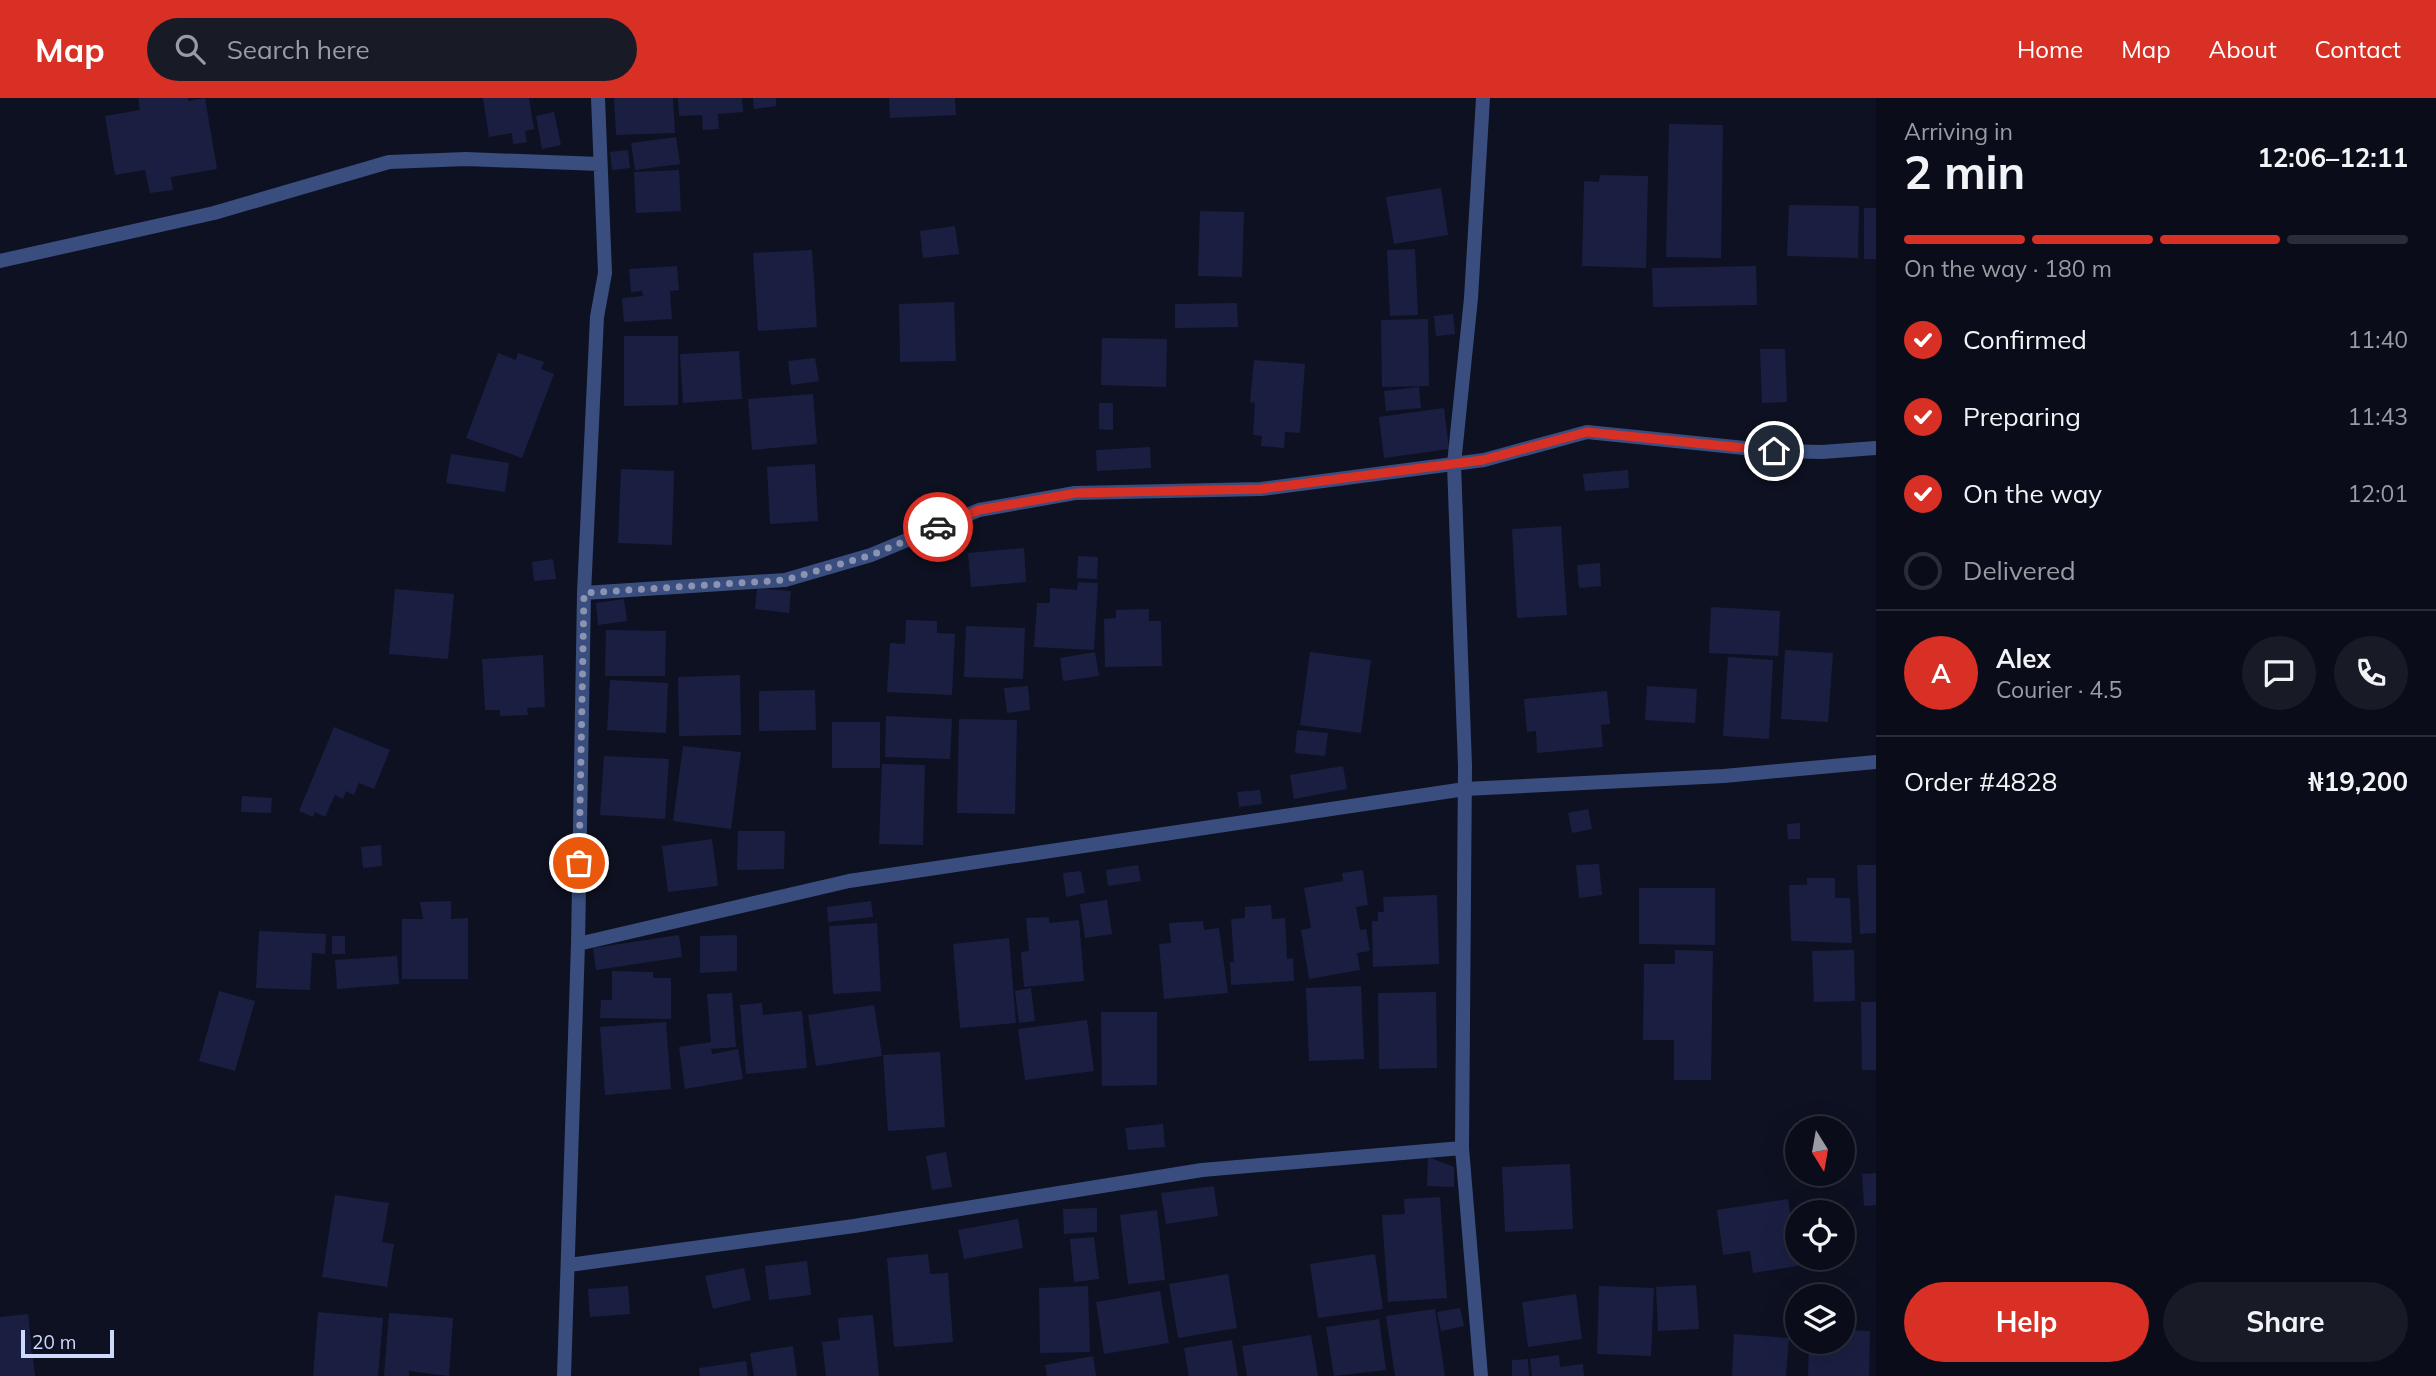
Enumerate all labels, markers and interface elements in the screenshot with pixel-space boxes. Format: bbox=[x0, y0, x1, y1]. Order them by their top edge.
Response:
search box bbox=[147, 18, 637, 81]
text: Map bbox=[35, 29, 105, 70]
icon: search bbox=[171, 30, 209, 68]
text: Search here bbox=[227, 33, 370, 66]
text: Home bbox=[2017, 34, 2083, 64]
text: Map bbox=[2121, 34, 2171, 64]
text: About bbox=[2209, 34, 2277, 64]
text: Contact bbox=[2315, 34, 2401, 64]
text: Arriving in bbox=[1904, 117, 2013, 146]
text: 12:06–12:11 bbox=[2257, 141, 2408, 174]
text: 2 min bbox=[1904, 143, 2025, 201]
text: On the way · 180 m bbox=[1904, 254, 2112, 283]
icon: check bbox=[1904, 321, 1942, 359]
text: Confirmed bbox=[1963, 323, 2087, 356]
text: 11:40 bbox=[2348, 325, 2408, 354]
icon: check bbox=[1904, 398, 1942, 436]
text: Preparing bbox=[1963, 400, 2081, 433]
text: 11:43 bbox=[2348, 402, 2408, 431]
pin bbox=[1744, 421, 1804, 481]
icon: home bbox=[1755, 432, 1793, 470]
icon: check bbox=[1904, 475, 1942, 513]
text: On the way bbox=[1963, 477, 2102, 510]
text: 12:01 bbox=[2348, 479, 2408, 508]
courier bbox=[903, 492, 973, 562]
icon: car bbox=[919, 508, 957, 546]
text: Delivered bbox=[1963, 554, 2076, 587]
button: chat bbox=[2242, 636, 2316, 710]
button: phone bbox=[2334, 636, 2408, 710]
text: Alex bbox=[1996, 642, 2051, 675]
text: A bbox=[1931, 657, 1951, 690]
text: Courier · 4.5 bbox=[1996, 675, 2122, 704]
text: Order #4828 bbox=[1904, 765, 2057, 798]
text: ₦19,200 bbox=[2308, 765, 2408, 798]
pin bbox=[549, 833, 609, 893]
icon: bag bbox=[560, 844, 598, 882]
north arrow bbox=[1785, 1116, 1855, 1186]
map controls bbox=[1785, 1116, 1855, 1354]
button: locate bbox=[1785, 1200, 1855, 1270]
button: Help bbox=[1904, 1282, 2149, 1362]
button: Share bbox=[2163, 1282, 2408, 1362]
button: layers bbox=[1785, 1284, 1855, 1354]
scale bar bbox=[21, 1327, 114, 1359]
text: 20 m bbox=[32, 1330, 76, 1354]

